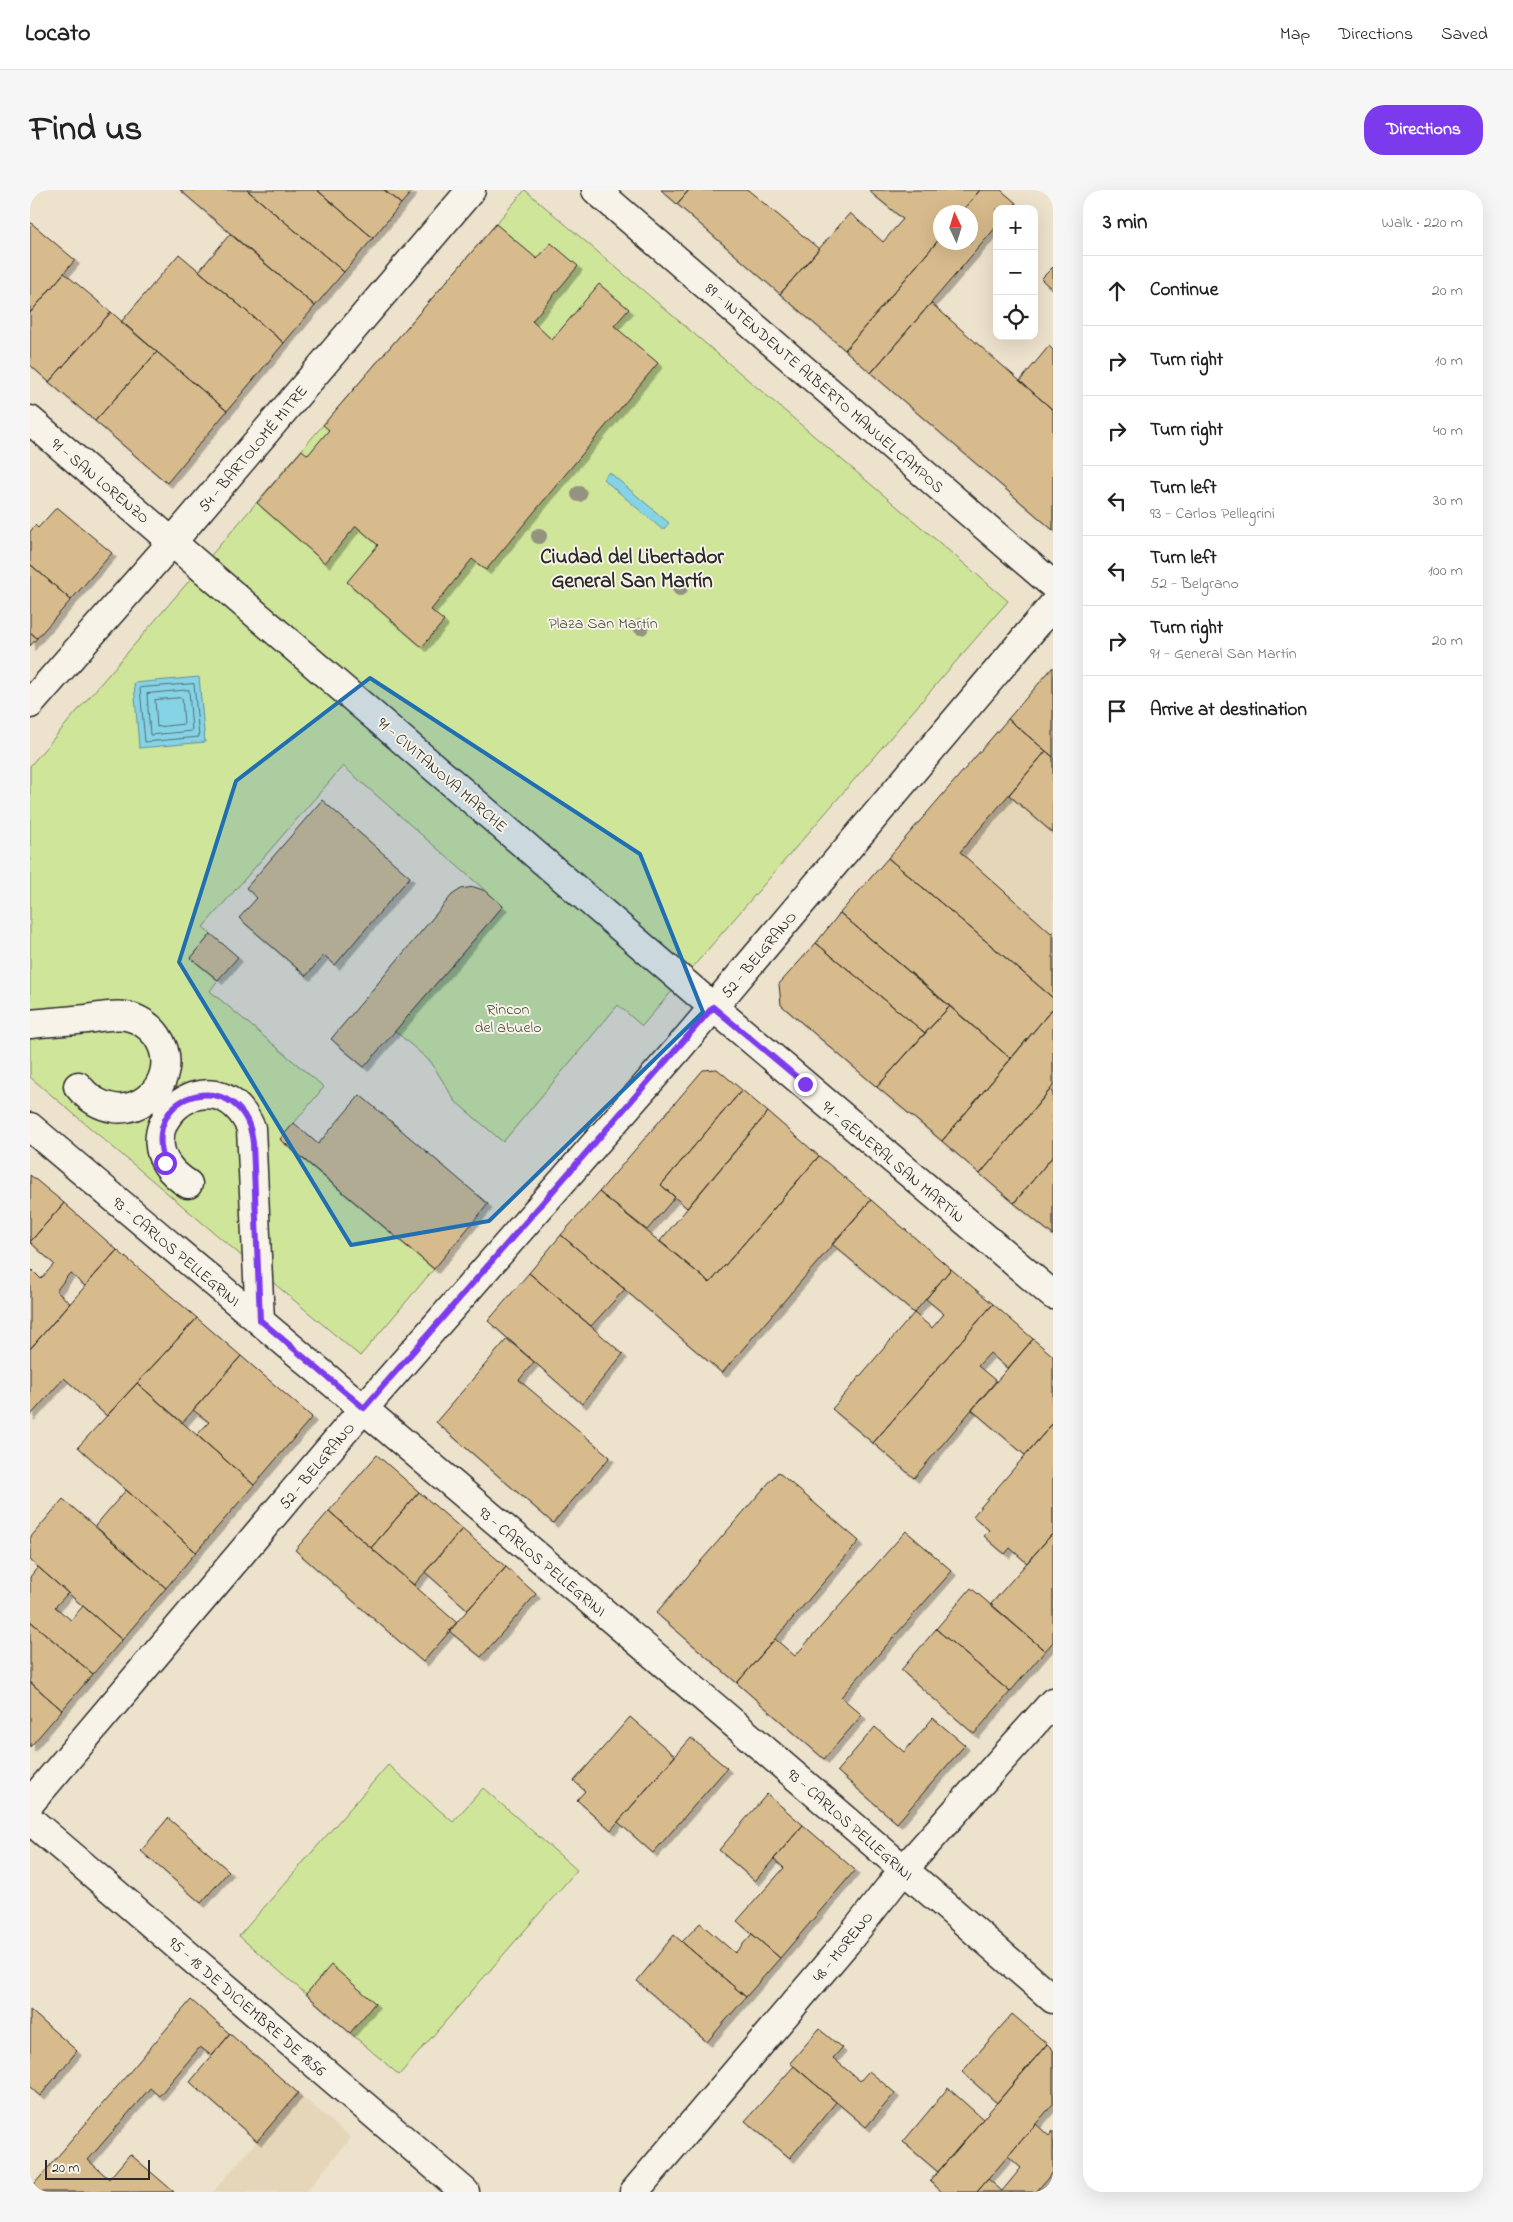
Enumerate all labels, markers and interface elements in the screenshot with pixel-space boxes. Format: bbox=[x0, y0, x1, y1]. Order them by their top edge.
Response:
text: Locato bbox=[25, 17, 91, 52]
text: Map bbox=[1280, 22, 1310, 48]
text: Directions bbox=[1338, 22, 1413, 48]
text: Saved bbox=[1441, 22, 1488, 48]
text: Find us bbox=[30, 105, 142, 156]
button: Directions bbox=[1364, 105, 1483, 155]
north arrow bbox=[933, 205, 978, 250]
map controls bbox=[993, 205, 1038, 340]
button: + bbox=[993, 205, 1038, 250]
text: 3 min bbox=[1103, 208, 1147, 238]
text: Walk · 220 m bbox=[1382, 211, 1463, 235]
button: − bbox=[993, 250, 1038, 295]
icon: ahead bbox=[1103, 277, 1131, 305]
text: Continue bbox=[1150, 277, 1218, 304]
street label: 89 - INTENDENTE ALBERTO MANUEL CAMPOS bbox=[699, 278, 949, 499]
text: 20 m bbox=[1432, 279, 1463, 303]
button: locate bbox=[993, 295, 1038, 340]
icon: right bbox=[1103, 347, 1131, 375]
text: Turn right bbox=[1150, 347, 1223, 374]
text: 10 m bbox=[1435, 349, 1463, 373]
street label: 54 - BARTOLOMÉ MITRE bbox=[193, 380, 314, 518]
icon: right bbox=[1103, 417, 1131, 445]
text: Turn right bbox=[1150, 417, 1223, 444]
text: 40 m bbox=[1433, 419, 1463, 443]
street label: 91 - SAN LORENZO bbox=[45, 433, 154, 530]
text: Turn left bbox=[1150, 475, 1217, 502]
icon: left bbox=[1103, 487, 1131, 515]
text: 30 m bbox=[1433, 489, 1463, 513]
text: 93 - Carlos Pellegrini bbox=[1150, 502, 1275, 526]
district label: Ciudad del Libertador General San Martín bbox=[540, 543, 724, 597]
text: Turn left bbox=[1150, 545, 1217, 572]
icon: left bbox=[1103, 557, 1131, 585]
text: 100 m bbox=[1428, 559, 1463, 583]
text: 52 - Belgrano bbox=[1150, 572, 1239, 596]
park label: Plaza San Martín bbox=[548, 612, 658, 636]
text: Turn right bbox=[1150, 615, 1223, 642]
icon: right bbox=[1103, 627, 1131, 655]
text: 20 m bbox=[1432, 629, 1463, 653]
text: 91 - General San Martín bbox=[1150, 642, 1297, 666]
icon: arrive bbox=[1103, 697, 1131, 725]
text: Arrive at destination bbox=[1150, 697, 1307, 724]
street label: 91 - CIVITANOVA MARCHE bbox=[371, 712, 512, 839]
street label: 52 - BELGRANO bbox=[716, 906, 803, 1004]
park label: Rincon del abuelo bbox=[474, 998, 542, 1040]
route end bbox=[794, 1073, 817, 1096]
street label: 91 - GENERAL SAN MARTÍN bbox=[816, 1096, 969, 1230]
route start bbox=[154, 1152, 177, 1175]
street label: 93 - CARLOS PELLEGRINI bbox=[107, 1192, 245, 1313]
street label: 52 - BELGRANO bbox=[274, 1417, 361, 1515]
street label: 93 - CARLOS PELLEGRINI bbox=[473, 1502, 611, 1623]
street label: 93 - CARLOS PELLEGRINI bbox=[781, 1764, 918, 1887]
street label: 48 - MORENO bbox=[807, 1906, 880, 1988]
street label: 95 - 18 DE DICIEMBRE DE 1856 bbox=[163, 1932, 331, 2083]
scale bar bbox=[45, 2157, 150, 2180]
text: 20 m bbox=[52, 2158, 79, 2179]

